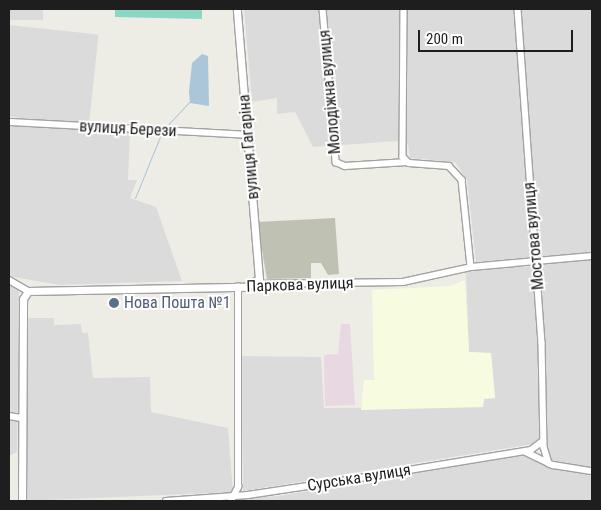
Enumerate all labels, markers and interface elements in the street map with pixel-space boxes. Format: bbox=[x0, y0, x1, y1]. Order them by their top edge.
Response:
scale bar bbox=[421, 20, 576, 52]
street label: Молодіжна вулиця bbox=[315, 29, 345, 155]
text: 200 m bbox=[426, 30, 463, 48]
street label: вулиця Гагаріна bbox=[235, 94, 263, 200]
street label: вулиця Берези bbox=[79, 117, 177, 141]
street label: Мостова вулиця bbox=[520, 181, 548, 291]
street label: Паркова вулиця bbox=[246, 274, 354, 296]
place label: Нова Пошта №1 bbox=[124, 293, 231, 313]
marker: Нова Пошта №1 bbox=[108, 297, 120, 309]
street label: Сурська вулиця bbox=[306, 460, 412, 496]

